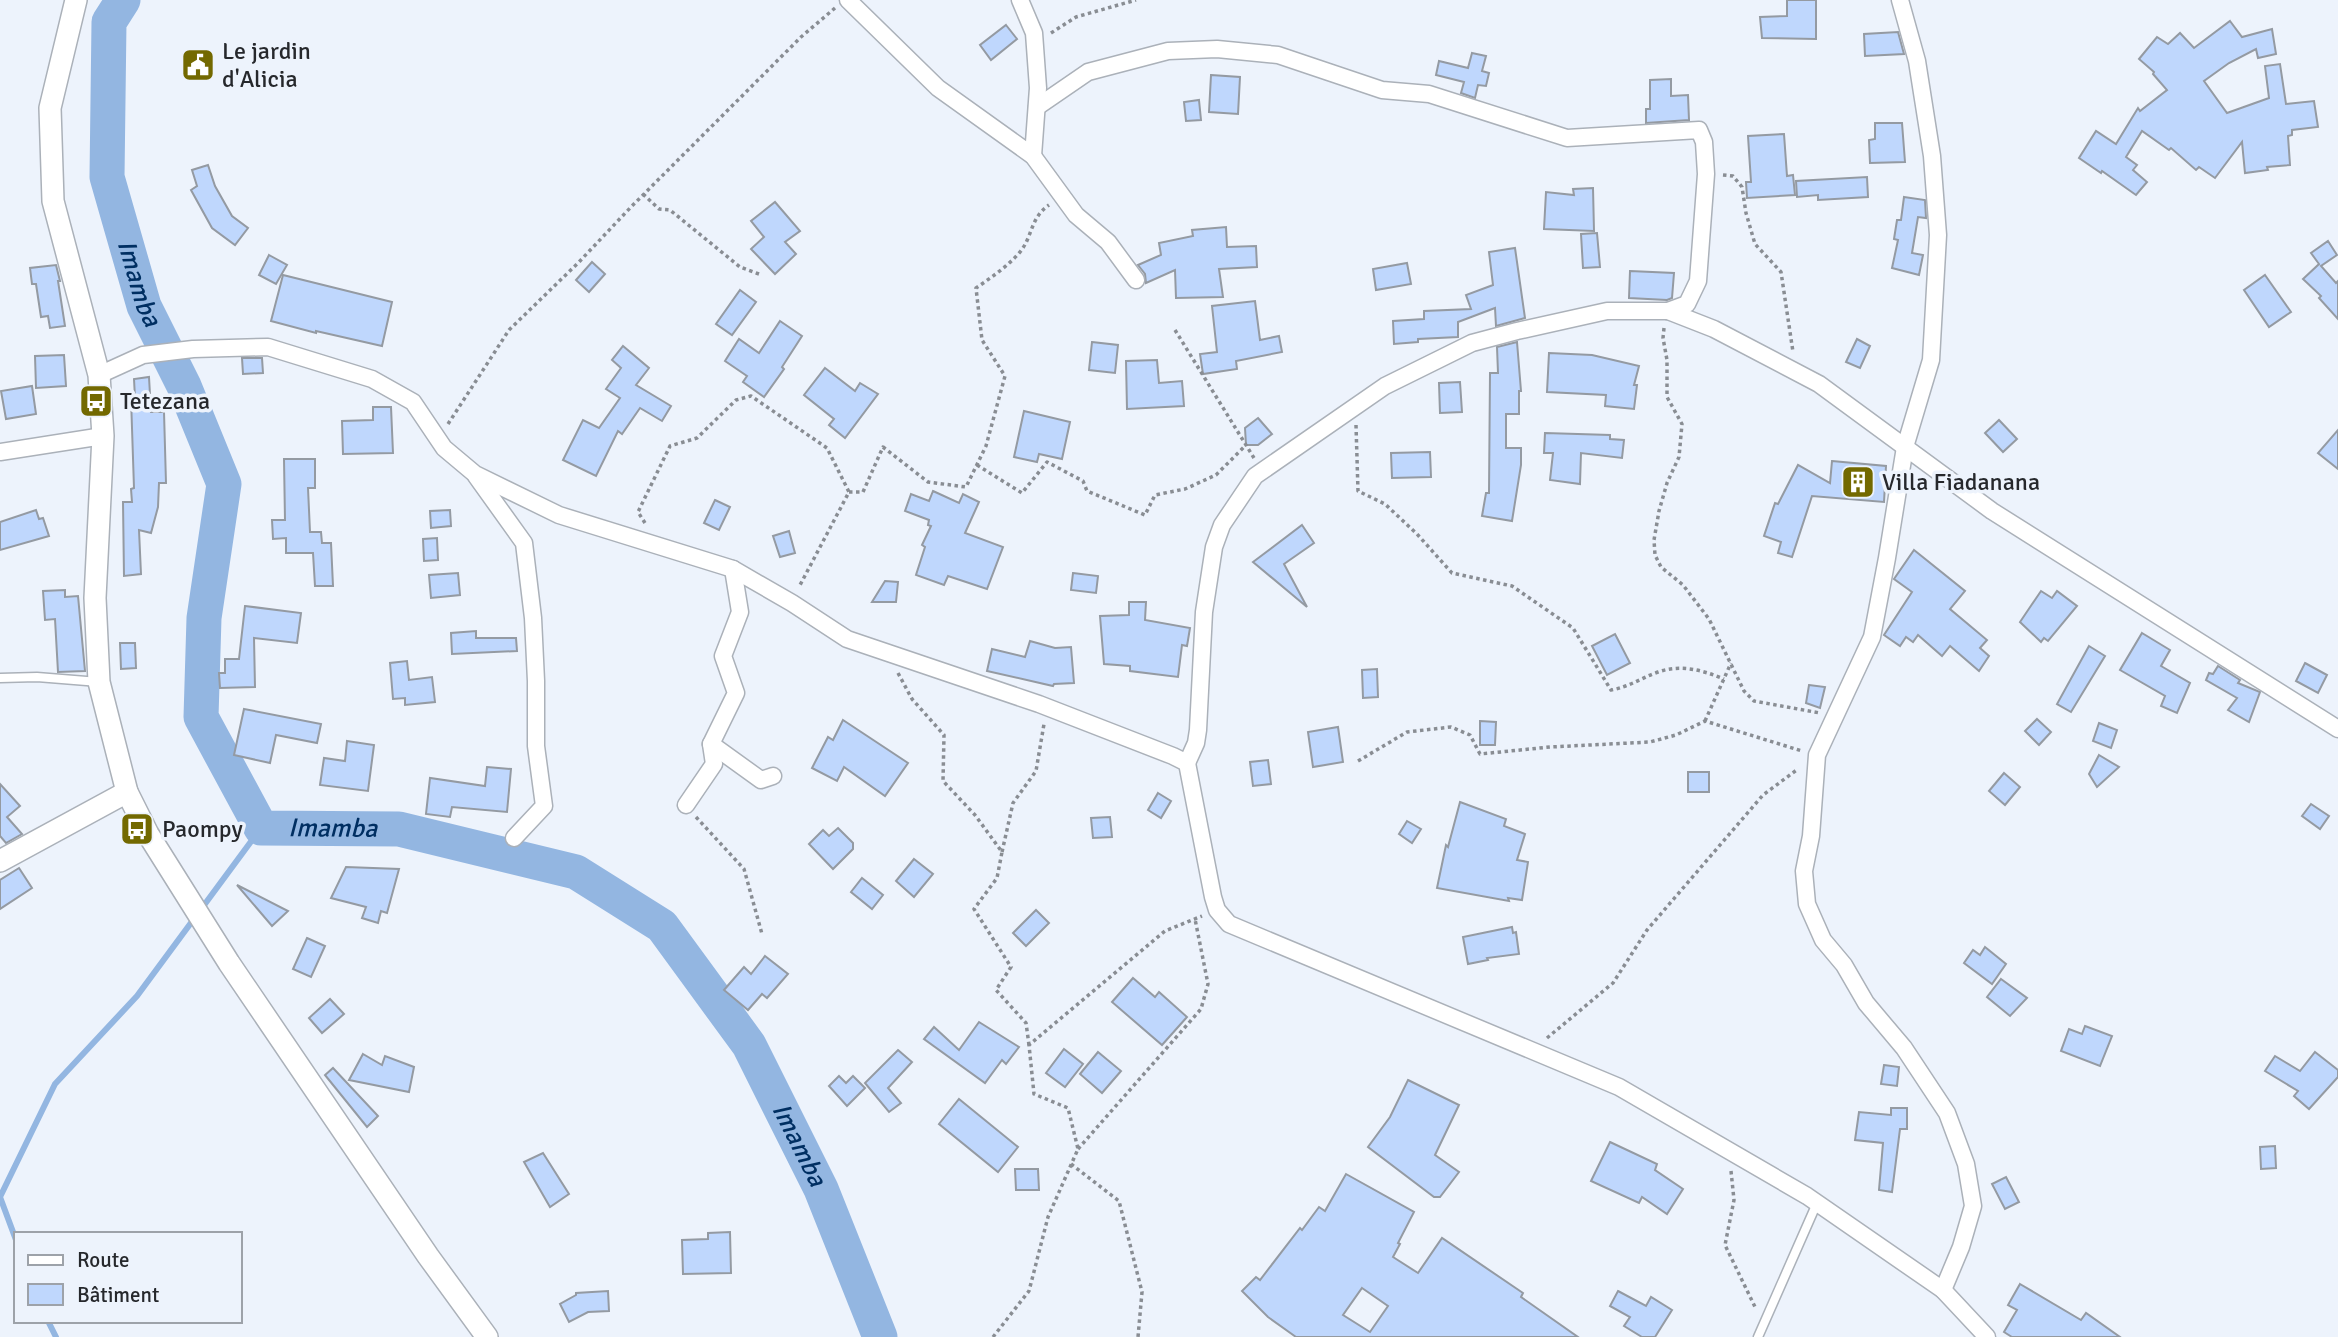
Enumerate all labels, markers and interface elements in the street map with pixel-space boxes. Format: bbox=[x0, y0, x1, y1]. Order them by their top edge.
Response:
place label: Le jardin d'Alicia bbox=[222, 36, 311, 94]
public building icon: Le jardin d'Alicia bbox=[179, 46, 217, 84]
water label: Imamba bbox=[110, 236, 168, 333]
bus stop icon: Tetezana bbox=[77, 382, 115, 420]
place label: Tetezana bbox=[120, 386, 210, 416]
building icon: Villa Fiadanana bbox=[1839, 463, 1877, 501]
place label: Villa Fiadanana bbox=[1882, 467, 2040, 497]
bus stop icon: Paompy bbox=[118, 810, 156, 848]
water label: Imamba bbox=[288, 812, 378, 845]
place label: Paompy bbox=[162, 814, 243, 844]
water label: Imamba bbox=[765, 1098, 834, 1193]
legend bbox=[14, 1232, 242, 1323]
text: Route bbox=[77, 1247, 129, 1273]
text: Bâtiment bbox=[77, 1282, 159, 1308]

